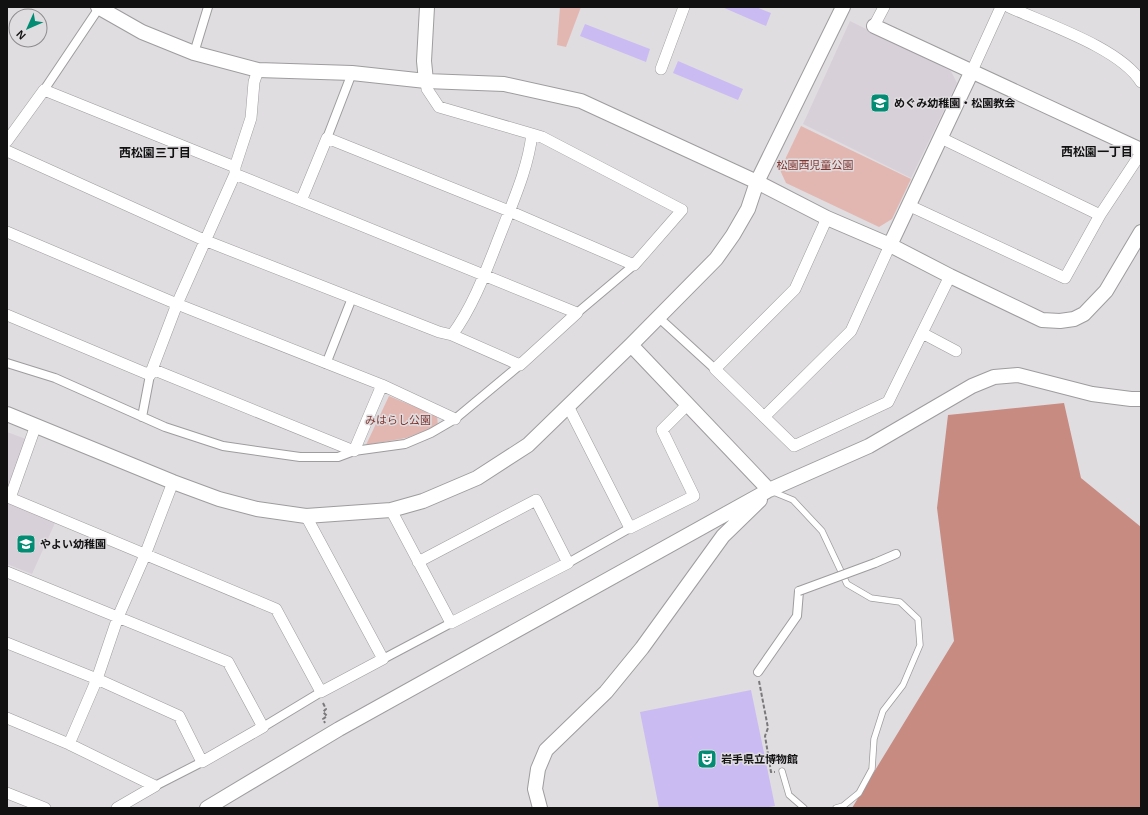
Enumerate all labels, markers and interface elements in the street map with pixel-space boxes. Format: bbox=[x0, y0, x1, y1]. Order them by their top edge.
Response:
north arrow bbox=[8, 8, 48, 48]
text: N bbox=[14, 28, 28, 42]
school or university icon: めぐみ幼稚園・松園教会 bbox=[869, 92, 891, 114]
place label: めぐみ幼稚園・松園教会 bbox=[894, 97, 1015, 109]
district label: 西松園一丁目 bbox=[1061, 145, 1133, 159]
district label: 西松園三丁目 bbox=[119, 146, 191, 160]
park label: 松園西児童公園 bbox=[777, 159, 854, 171]
park label: みはらし公園 bbox=[365, 414, 431, 426]
school or university icon: やよい幼稚園 bbox=[15, 533, 37, 555]
place label: やよい幼稚園 bbox=[40, 538, 106, 550]
theatre icon: 岩手県立博物館 bbox=[696, 748, 718, 770]
place label: 岩手県立博物館 bbox=[721, 753, 798, 765]

